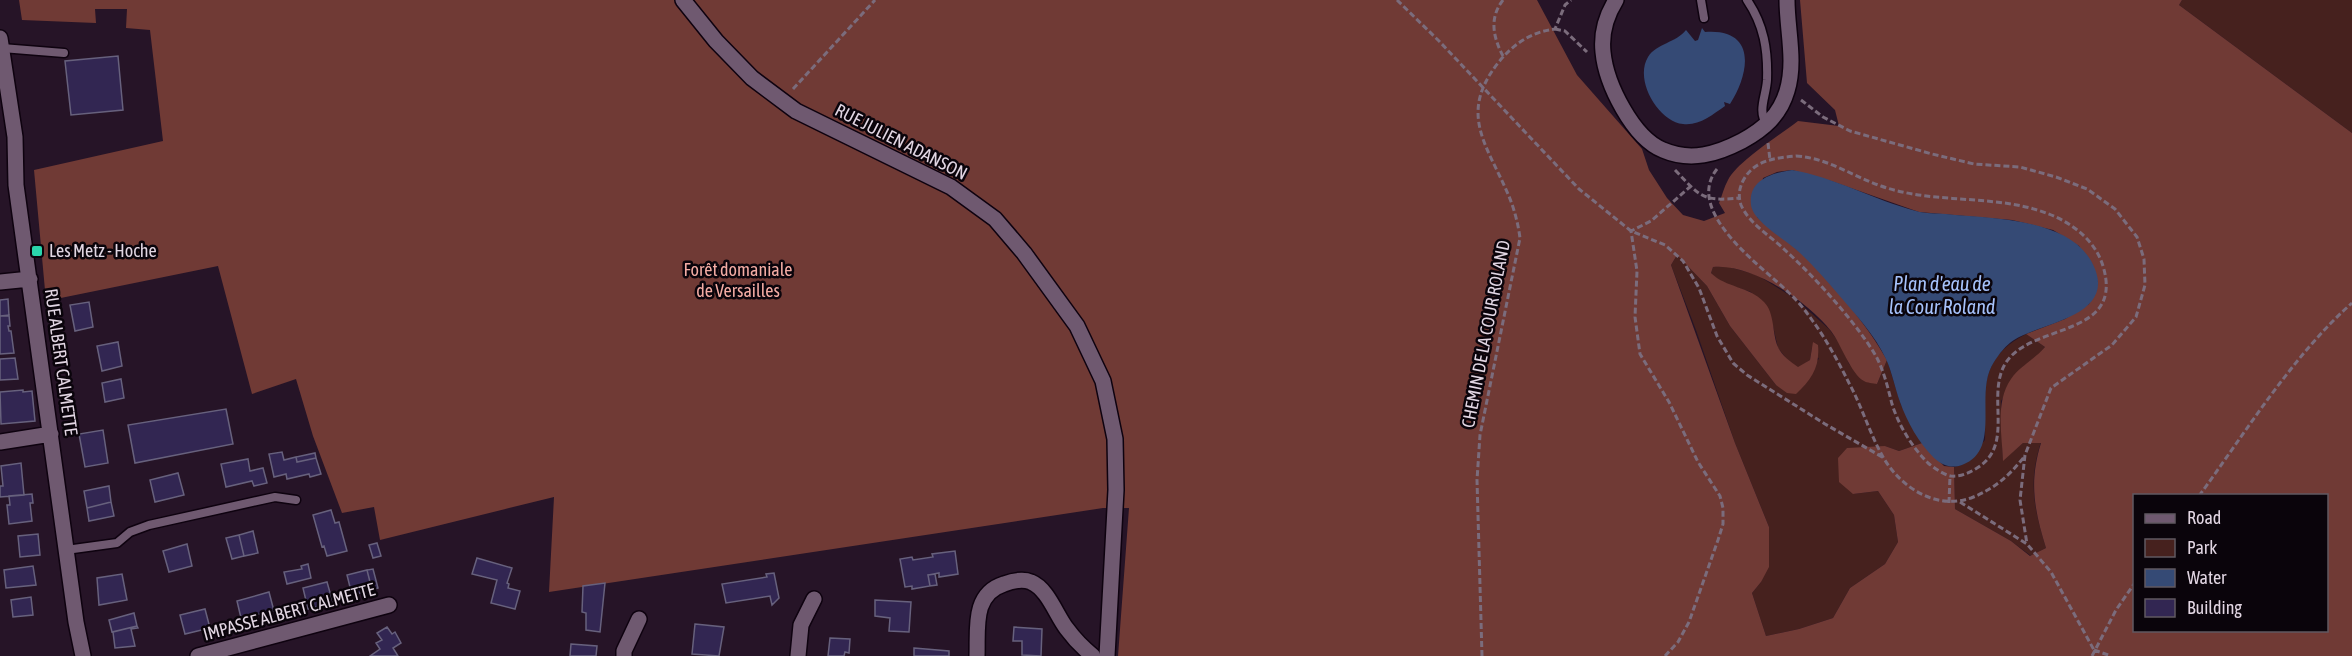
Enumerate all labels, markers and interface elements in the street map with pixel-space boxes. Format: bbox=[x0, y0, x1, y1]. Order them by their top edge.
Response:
street label: RUE JULIEN ADANSON bbox=[832, 99, 971, 184]
street label: CHEMIN DE LA COUR ROLAND bbox=[1457, 238, 1514, 429]
place label: Les Metz - Hoche bbox=[49, 240, 157, 261]
marker: Les Metz - Hoche bbox=[30, 244, 44, 258]
park label: Forêt domaniale de Versailles bbox=[684, 259, 792, 301]
water label: Plan d'eau de la Cour Roland bbox=[1889, 272, 1996, 318]
street label: RUE ALBERT CALMETTE bbox=[41, 287, 82, 437]
legend bbox=[2133, 494, 2328, 632]
text: Road bbox=[2187, 507, 2221, 528]
text: Park bbox=[2187, 537, 2217, 558]
text: Water bbox=[2187, 567, 2227, 588]
street label: IMPASSE ALBERT CALMETTE bbox=[201, 578, 378, 645]
text: Building bbox=[2187, 597, 2242, 618]

